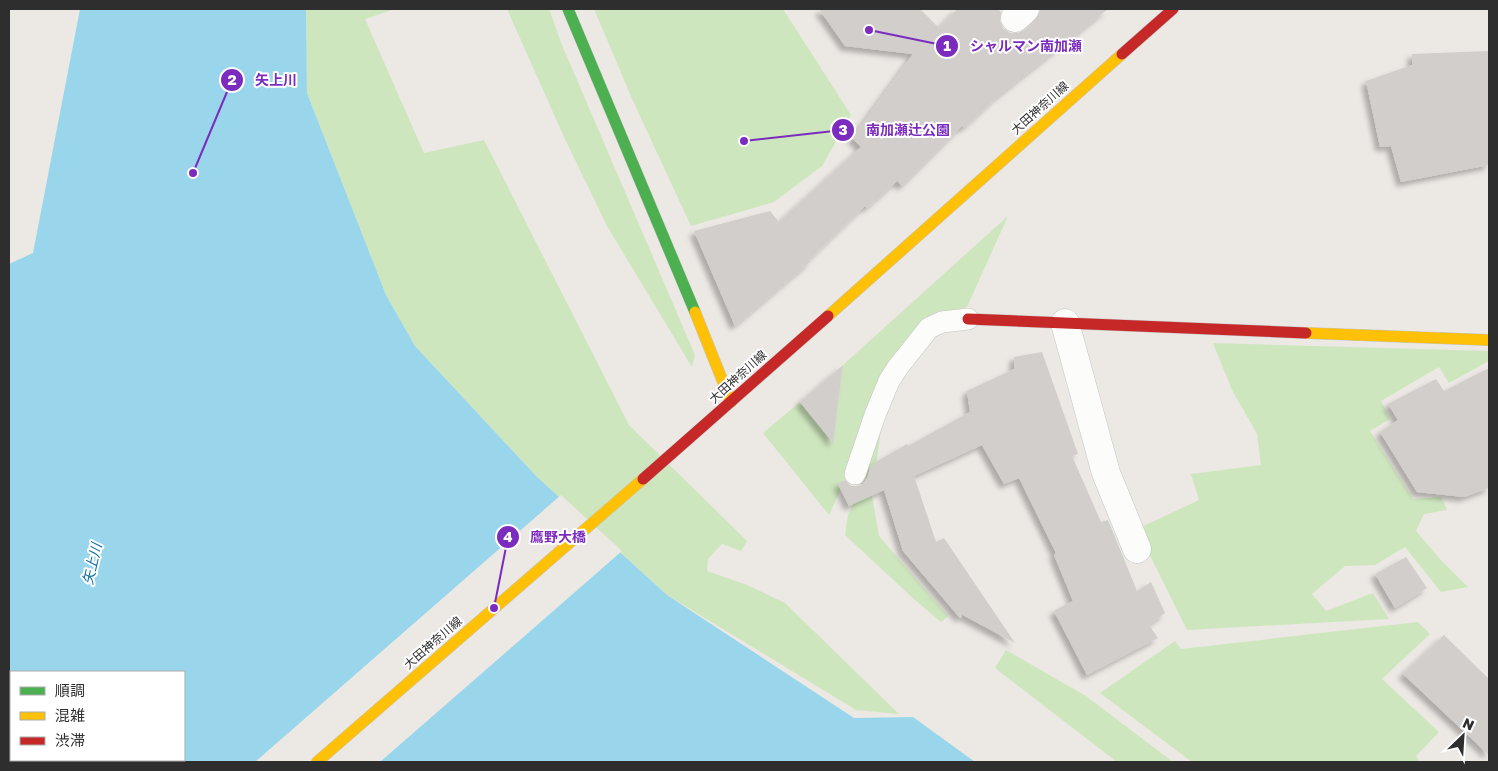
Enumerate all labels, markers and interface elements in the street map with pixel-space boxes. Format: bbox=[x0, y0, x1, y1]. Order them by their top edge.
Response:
callout: シャルマン南加瀬 bbox=[935, 31, 1092, 60]
text: 1 bbox=[943, 36, 951, 54]
text: シャルマン南加瀬 bbox=[970, 37, 1082, 54]
callout: 矢上川 bbox=[220, 66, 307, 95]
text: 2 bbox=[227, 70, 237, 88]
text: 矢上川 bbox=[255, 71, 297, 88]
street label: 大田神奈川線 bbox=[1008, 78, 1071, 137]
callout: 南加瀬辻公園 bbox=[831, 115, 960, 144]
text: 3 bbox=[838, 120, 848, 138]
text: 南加瀬辻公園 bbox=[866, 121, 950, 138]
street label: 大田神奈川線 bbox=[706, 347, 769, 406]
callout: 鷹野大橋 bbox=[495, 523, 596, 552]
text: 4 bbox=[503, 527, 513, 545]
text: 鷹野大橋 bbox=[530, 528, 586, 545]
water label: 矢上川 bbox=[79, 540, 105, 586]
street label: 大田神奈川線 bbox=[401, 613, 465, 672]
legend bbox=[10, 671, 185, 761]
text: 順調 bbox=[55, 681, 85, 699]
text: 混雑 bbox=[55, 706, 85, 724]
north arrow bbox=[1438, 711, 1488, 761]
text: N bbox=[1460, 714, 1477, 734]
text: 渋滞 bbox=[55, 731, 85, 749]

